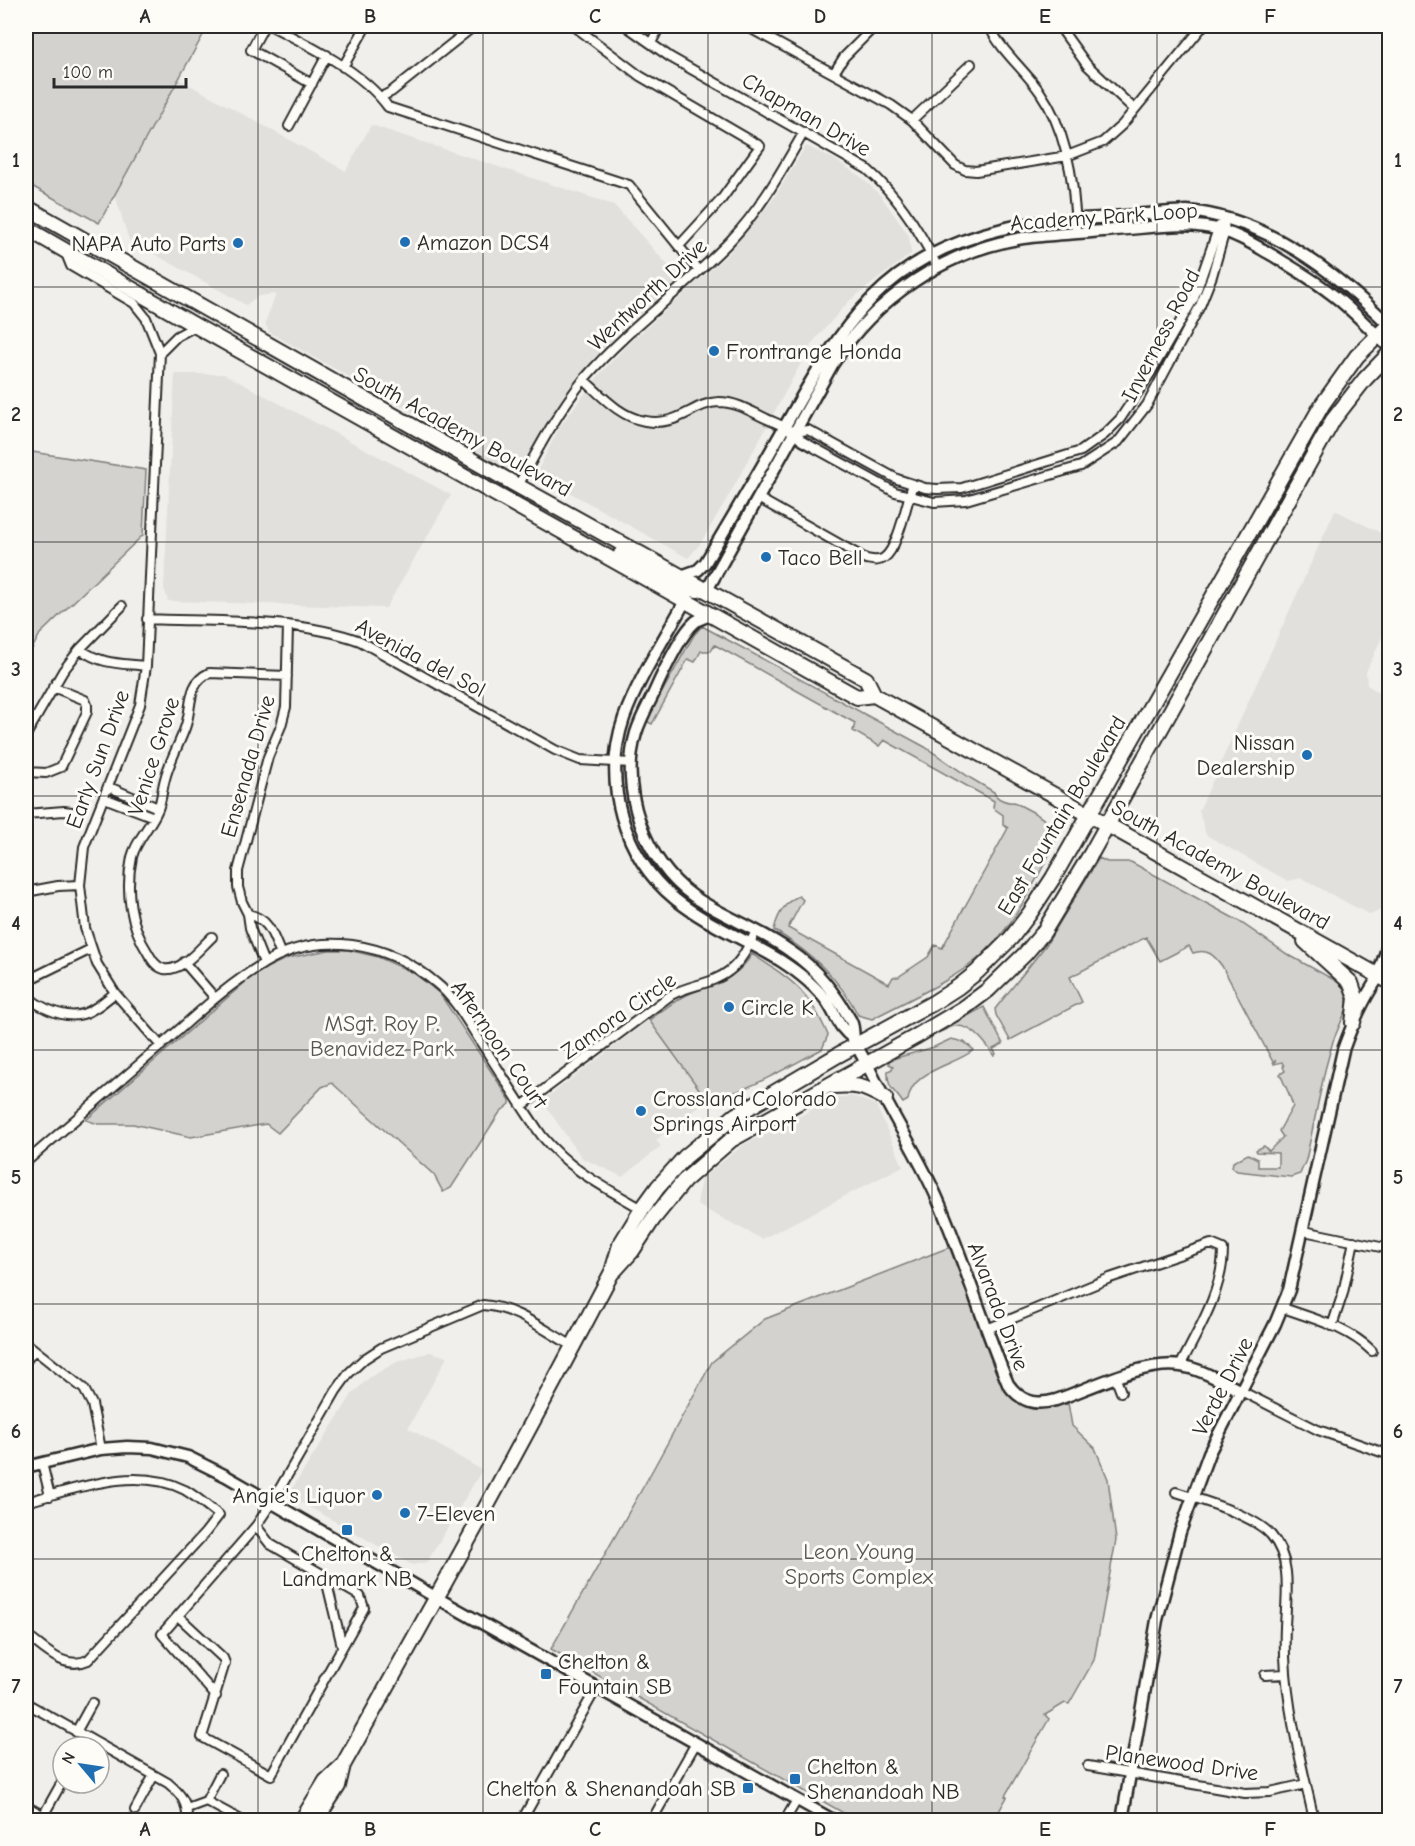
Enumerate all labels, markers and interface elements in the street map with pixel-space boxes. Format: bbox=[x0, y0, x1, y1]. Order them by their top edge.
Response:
text: A bbox=[139, 5, 151, 28]
text: B bbox=[364, 5, 376, 28]
text: C bbox=[589, 5, 601, 28]
text: D bbox=[814, 5, 826, 28]
text: E bbox=[1039, 5, 1051, 28]
text: F bbox=[1264, 5, 1276, 28]
scale bar bbox=[54, 51, 186, 89]
text: 100 m bbox=[63, 62, 113, 83]
street label: Chapman Drive bbox=[737, 67, 876, 162]
text: 1 bbox=[12, 149, 20, 172]
text: 1 bbox=[1394, 149, 1402, 172]
street label: Academy Park Loop bbox=[1009, 197, 1199, 237]
place label: Amazon DCS4 bbox=[417, 230, 550, 256]
place label: NAPA Auto Parts bbox=[72, 231, 226, 257]
street label: Wentworth Drive bbox=[583, 233, 712, 356]
marker: Amazon DCS4 bbox=[398, 235, 412, 249]
marker: NAPA Auto Parts bbox=[231, 236, 245, 250]
street label: Inverness Road bbox=[1116, 265, 1206, 406]
place label: Frontrange Honda bbox=[726, 339, 902, 365]
marker: Frontrange Honda bbox=[707, 344, 721, 358]
street label: South Academy Boulevard bbox=[349, 361, 576, 503]
text: 2 bbox=[11, 403, 21, 426]
text: 2 bbox=[1393, 403, 1403, 426]
place label: Taco Bell bbox=[778, 545, 863, 571]
marker: Taco Bell bbox=[759, 550, 773, 564]
street label: Avenida del Sol bbox=[351, 613, 490, 703]
text: 3 bbox=[11, 658, 21, 681]
text: 3 bbox=[1393, 658, 1403, 681]
street label: Early Sun Drive bbox=[61, 686, 135, 832]
street label: Ensenada Drive bbox=[215, 692, 281, 840]
street label: Venice Grove bbox=[123, 694, 185, 819]
street label: East Fountain Boulevard bbox=[992, 711, 1132, 920]
place label: Nissan Dealership bbox=[1197, 730, 1295, 781]
marker: Nissan Dealership bbox=[1300, 748, 1314, 762]
street label: South Academy Boulevard bbox=[1107, 794, 1334, 936]
text: 4 bbox=[11, 912, 21, 935]
text: 4 bbox=[1393, 912, 1403, 935]
street label: Zamora Circle bbox=[556, 967, 681, 1065]
street label: Afternoon Court bbox=[445, 975, 553, 1114]
place label: Circle K bbox=[741, 995, 814, 1021]
marker: Circle K bbox=[722, 1000, 736, 1014]
park label: MSgt. Roy P. Benavidez Park bbox=[310, 1011, 454, 1062]
place label: Crossland Colorado Springs Airport bbox=[653, 1086, 837, 1137]
marker: Crossland Colorado Springs Airport bbox=[634, 1104, 648, 1118]
text: 5 bbox=[11, 1166, 21, 1189]
text: 5 bbox=[1393, 1166, 1403, 1189]
street label: Alvarado Drive bbox=[962, 1239, 1034, 1374]
street label: Verde Drive bbox=[1187, 1333, 1259, 1440]
text: 6 bbox=[11, 1420, 21, 1443]
text: 6 bbox=[1393, 1420, 1403, 1443]
place label: Angie's Liquor bbox=[233, 1483, 365, 1509]
marker: Angie's Liquor bbox=[370, 1488, 384, 1502]
place label: 7-Eleven bbox=[417, 1501, 496, 1527]
marker: 7-Eleven bbox=[398, 1506, 412, 1520]
marker: Chelton & Landmark NB bbox=[340, 1523, 354, 1537]
park label: Leon Young Sports Complex bbox=[785, 1539, 934, 1590]
place label: Chelton & Landmark NB bbox=[282, 1541, 412, 1592]
place label: Chelton & Fountain SB bbox=[558, 1649, 672, 1700]
marker: Chelton & Fountain SB bbox=[539, 1667, 553, 1681]
text: 7 bbox=[12, 1675, 21, 1698]
text: 7 bbox=[1394, 1675, 1403, 1698]
north arrow bbox=[51, 1735, 111, 1795]
street label: Planewood Drive bbox=[1104, 1739, 1260, 1787]
text: N bbox=[58, 1749, 79, 1767]
place label: Chelton & Shenandoah NB bbox=[807, 1754, 960, 1805]
marker: Chelton & Shenandoah NB bbox=[788, 1772, 802, 1786]
place label: Chelton & Shenandoah SB bbox=[486, 1776, 736, 1802]
marker: Chelton & Shenandoah SB bbox=[741, 1781, 755, 1795]
text: A bbox=[139, 1818, 151, 1841]
text: B bbox=[364, 1818, 376, 1841]
text: C bbox=[589, 1818, 601, 1841]
text: D bbox=[814, 1818, 826, 1841]
text: E bbox=[1039, 1818, 1051, 1841]
text: F bbox=[1264, 1818, 1276, 1841]

